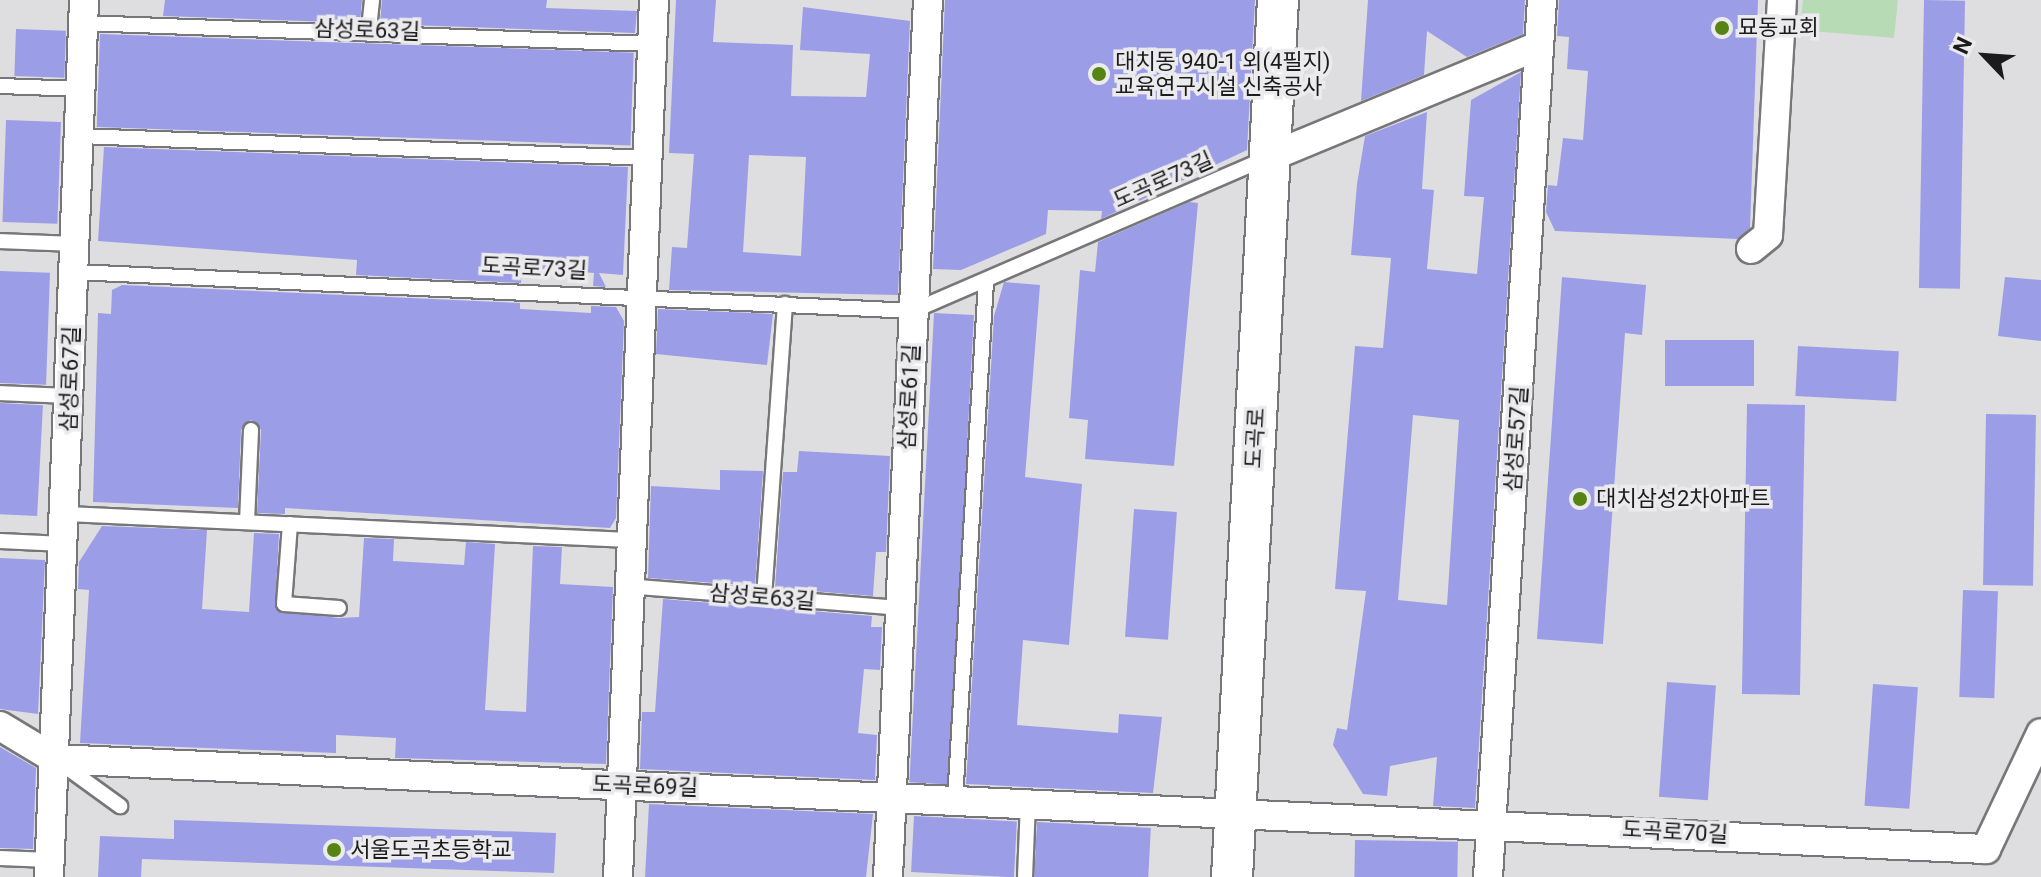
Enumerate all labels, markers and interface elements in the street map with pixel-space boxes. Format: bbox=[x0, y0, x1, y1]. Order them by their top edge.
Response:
street label: 삼성로63길 bbox=[314, 15, 420, 45]
place label: 묘동교회 bbox=[1738, 15, 1819, 41]
north arrow bbox=[1945, 16, 2025, 96]
marker: 묘동교회 bbox=[1713, 19, 1731, 37]
text: N bbox=[1948, 33, 1977, 58]
place label: 대치동 940-1 외(4필지) 교육연구시설 신축공사 bbox=[1115, 48, 1330, 100]
marker: 대치동 940-1 외(4필지) 교육연구시설 신축공사 bbox=[1090, 65, 1108, 83]
street label: 도곡로73길 bbox=[1109, 146, 1217, 214]
street label: 도곡로73길 bbox=[481, 252, 587, 284]
street label: 삼성로67길 bbox=[55, 326, 85, 432]
street label: 삼성로61길 bbox=[893, 344, 925, 450]
street label: 삼성로57길 bbox=[1499, 385, 1533, 493]
street label: 도곡로 bbox=[1240, 407, 1270, 469]
place label: 대치삼성2차아파트 bbox=[1596, 486, 1770, 512]
marker: 대치삼성2차아파트 bbox=[1571, 490, 1589, 508]
street label: 삼성로63길 bbox=[708, 579, 816, 615]
street label: 도곡로69길 bbox=[592, 771, 698, 801]
street label: 도곡로70길 bbox=[1622, 816, 1728, 848]
place label: 서울도곡초등학교 bbox=[350, 837, 512, 863]
marker: 서울도곡초등학교 bbox=[325, 841, 343, 859]

